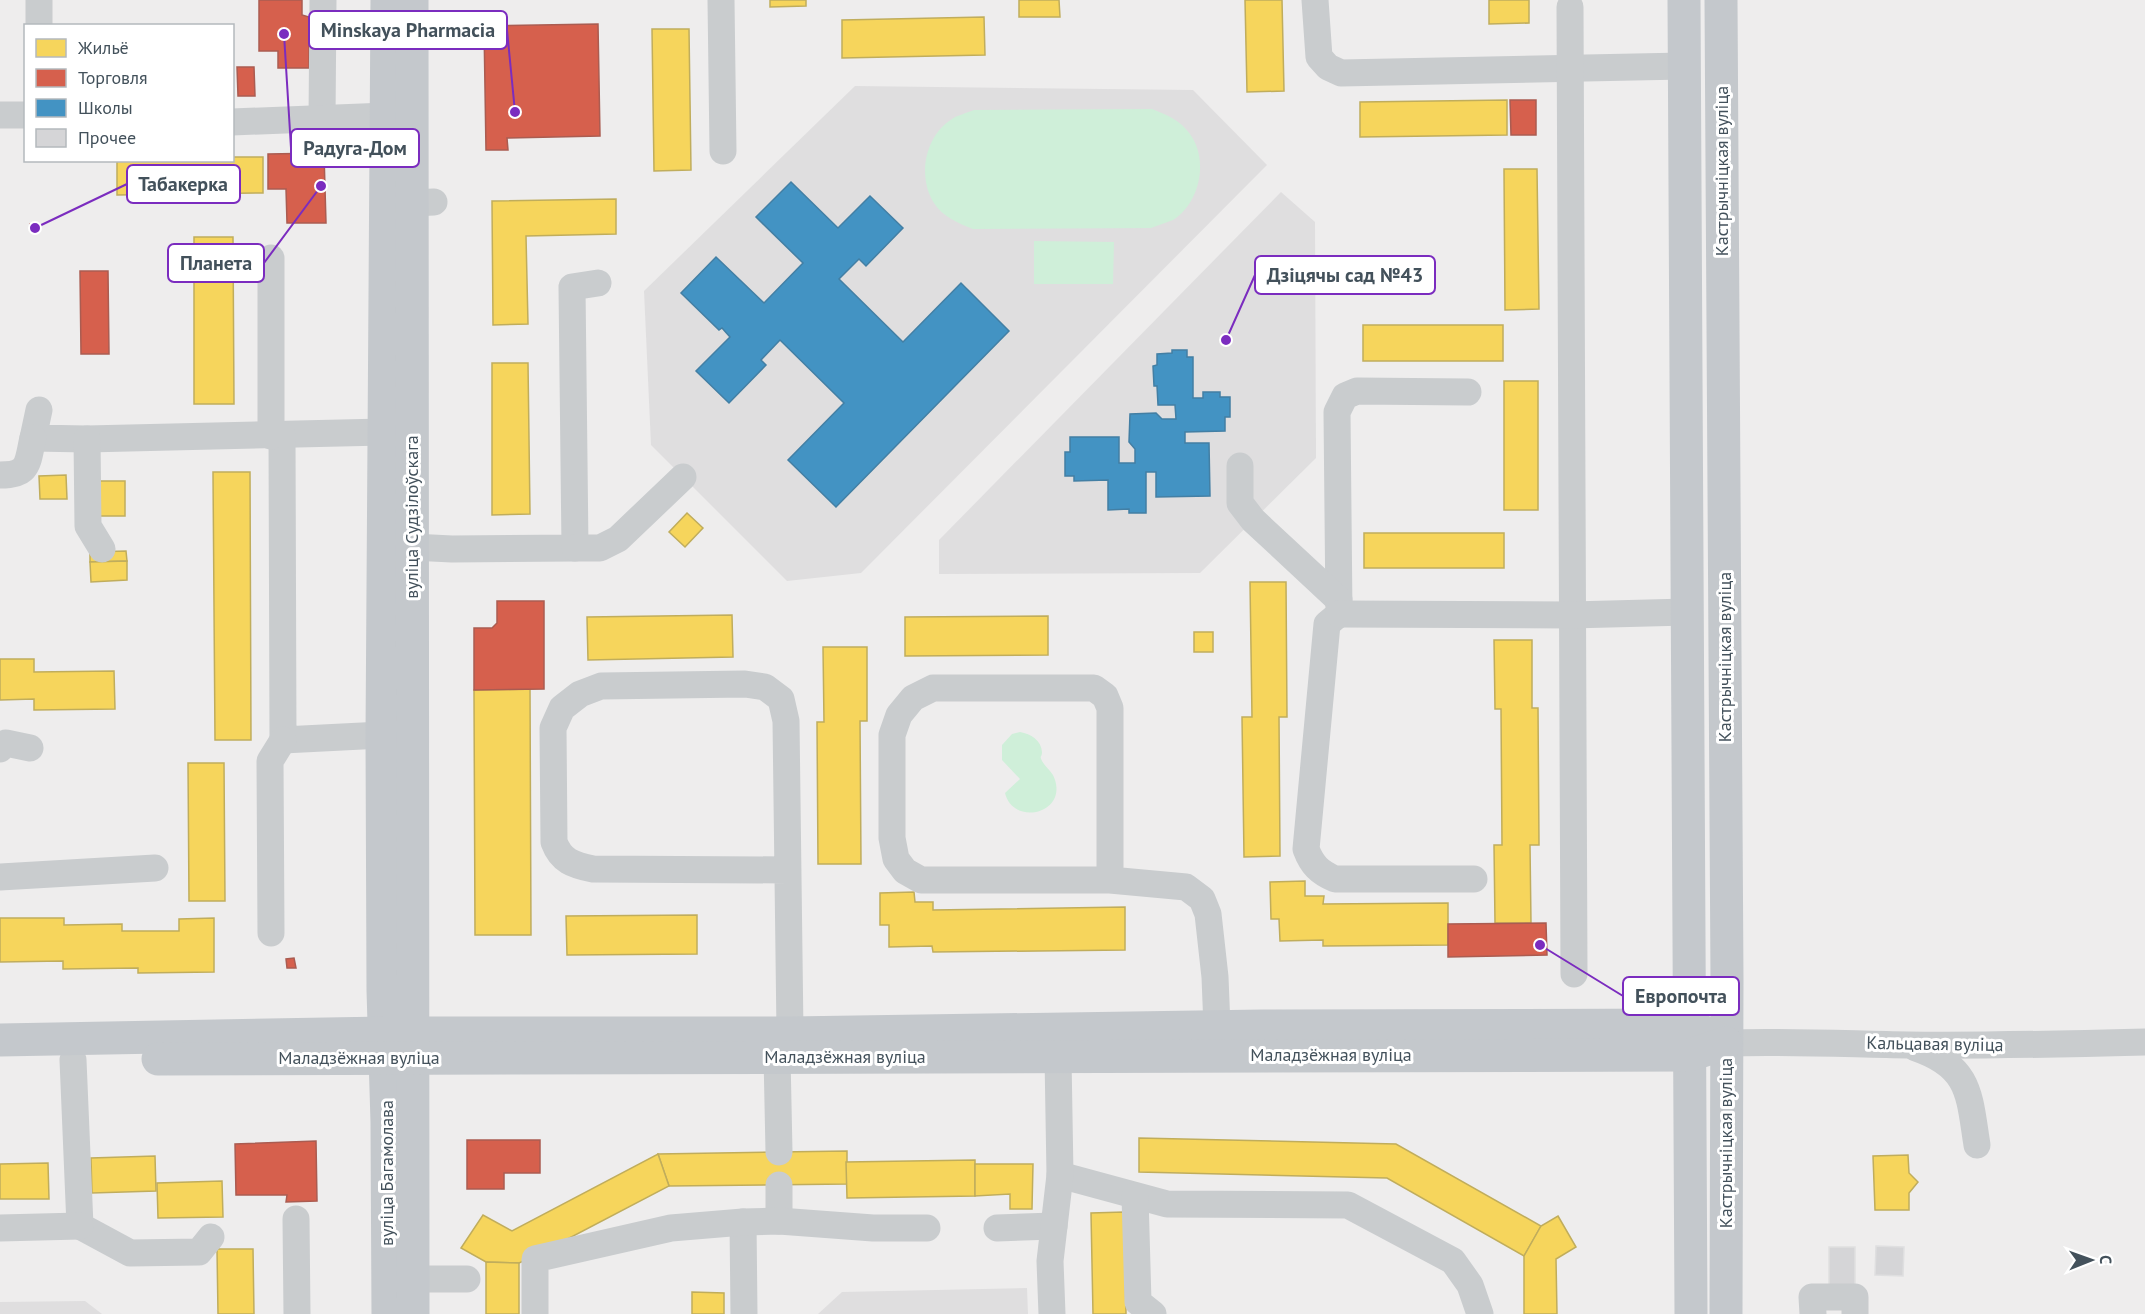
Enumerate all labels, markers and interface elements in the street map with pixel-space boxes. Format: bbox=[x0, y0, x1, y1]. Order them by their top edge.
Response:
callout: Minskaya Pharmacia bbox=[309, 11, 507, 49]
text: Minskaya Pharmacia bbox=[321, 17, 495, 43]
legend bbox=[24, 24, 234, 162]
text: Жильё bbox=[77, 36, 129, 59]
text: Торговля bbox=[78, 66, 148, 89]
street label: Кастрычніцкая вуліца bbox=[1710, 86, 1733, 256]
text: Школы bbox=[78, 96, 133, 119]
text: Прочее bbox=[78, 126, 136, 149]
callout: Радуга-Дом bbox=[291, 129, 419, 167]
text: Радуга-Дом bbox=[303, 135, 407, 161]
callout: Табакерка bbox=[127, 165, 240, 203]
text: Табакерка bbox=[138, 171, 228, 197]
callout: Планета bbox=[168, 244, 264, 282]
text: Планета bbox=[180, 250, 252, 276]
callout: Дзіцячы сад №43 bbox=[1255, 256, 1435, 294]
text: Дзіцячы сад №43 bbox=[1267, 262, 1423, 288]
street label: вуліца Судзілоўскага bbox=[400, 435, 423, 599]
street label: Кастрычніцкая вуліца bbox=[1713, 572, 1736, 742]
callout: Европочта bbox=[1623, 977, 1739, 1015]
text: Европочта bbox=[1635, 983, 1727, 1009]
street label: Кальцавая вуліца bbox=[1866, 1031, 2004, 1056]
street label: Маладзёжная вуліца bbox=[1250, 1043, 1412, 1066]
street label: Маладзёжная вуліца bbox=[764, 1045, 926, 1068]
street label: Маладзёжная вуліца bbox=[278, 1046, 440, 1069]
street label: Кастрычніцкая вуліца bbox=[1714, 1058, 1737, 1228]
street label: вуліца Багамолава bbox=[375, 1100, 398, 1246]
north arrow bbox=[2061, 1230, 2121, 1290]
text: С bbox=[2096, 1255, 2116, 1264]

